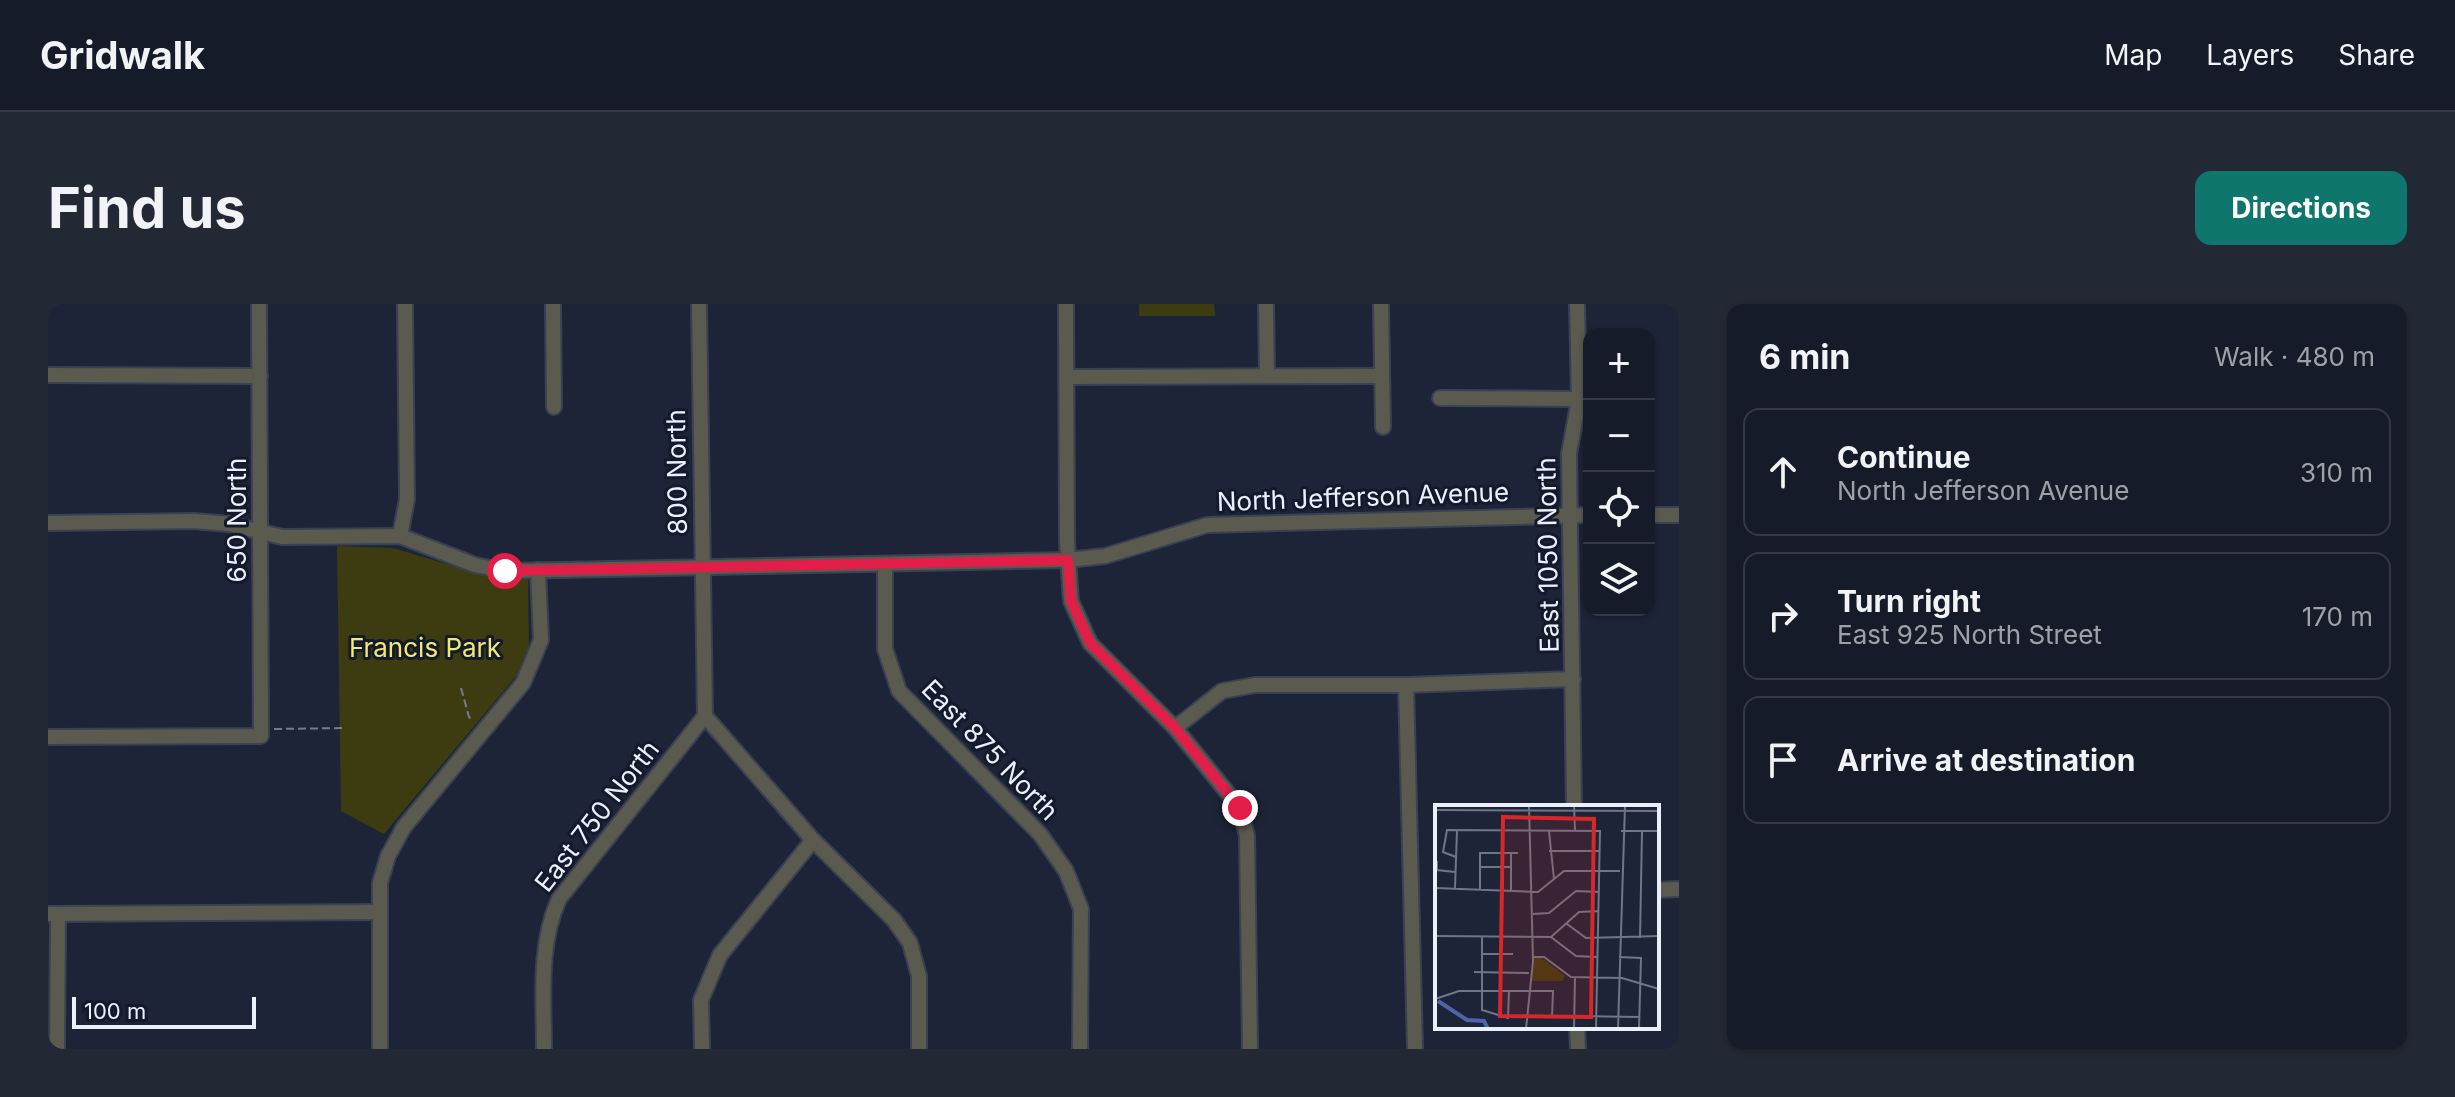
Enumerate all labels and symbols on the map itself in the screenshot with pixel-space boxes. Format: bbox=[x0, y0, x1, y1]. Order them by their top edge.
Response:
street label: 800 North bbox=[660, 409, 693, 535]
street label: East 1050 North bbox=[1530, 457, 1565, 653]
street label: 650 North bbox=[221, 458, 252, 582]
street label: North Jefferson Avenue bbox=[1216, 476, 1510, 517]
route start bbox=[487, 553, 523, 589]
park label: Francis Park bbox=[349, 632, 501, 663]
street label: East 875 North bbox=[916, 673, 1065, 826]
street label: East 750 North bbox=[528, 734, 665, 897]
route end bbox=[1222, 790, 1258, 826]
inset map bbox=[1435, 805, 1659, 1029]
scale bar bbox=[72, 993, 256, 1029]

